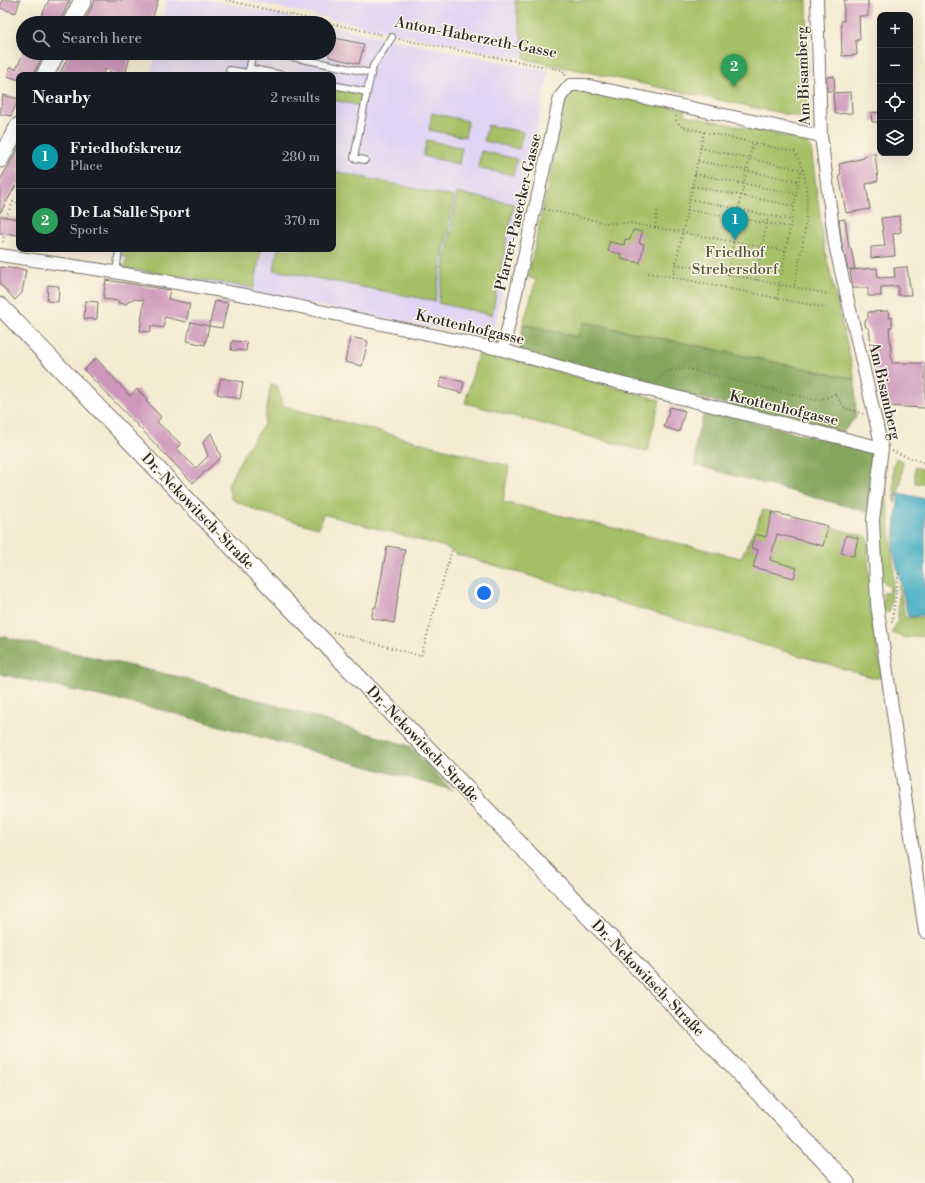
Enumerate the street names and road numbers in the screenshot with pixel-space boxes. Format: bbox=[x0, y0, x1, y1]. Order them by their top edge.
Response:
street label: Anton-Haberzeth-Gasse bbox=[392, 12, 559, 63]
street label: Am Bisamberg bbox=[792, 26, 815, 127]
street label: Pfarrer-Pasecker-Gasse bbox=[491, 132, 546, 293]
street label: Krottenhofgasse bbox=[414, 306, 526, 349]
street label: Am Bisamberg bbox=[864, 339, 905, 442]
street label: Krottenhofgasse bbox=[728, 387, 840, 430]
street label: Dr.-Nekowitsch-Straße bbox=[137, 449, 258, 574]
street label: Dr.-Nekowitsch-Straße bbox=[362, 682, 483, 807]
street label: Dr.-Nekowitsch-Straße bbox=[587, 916, 708, 1041]

